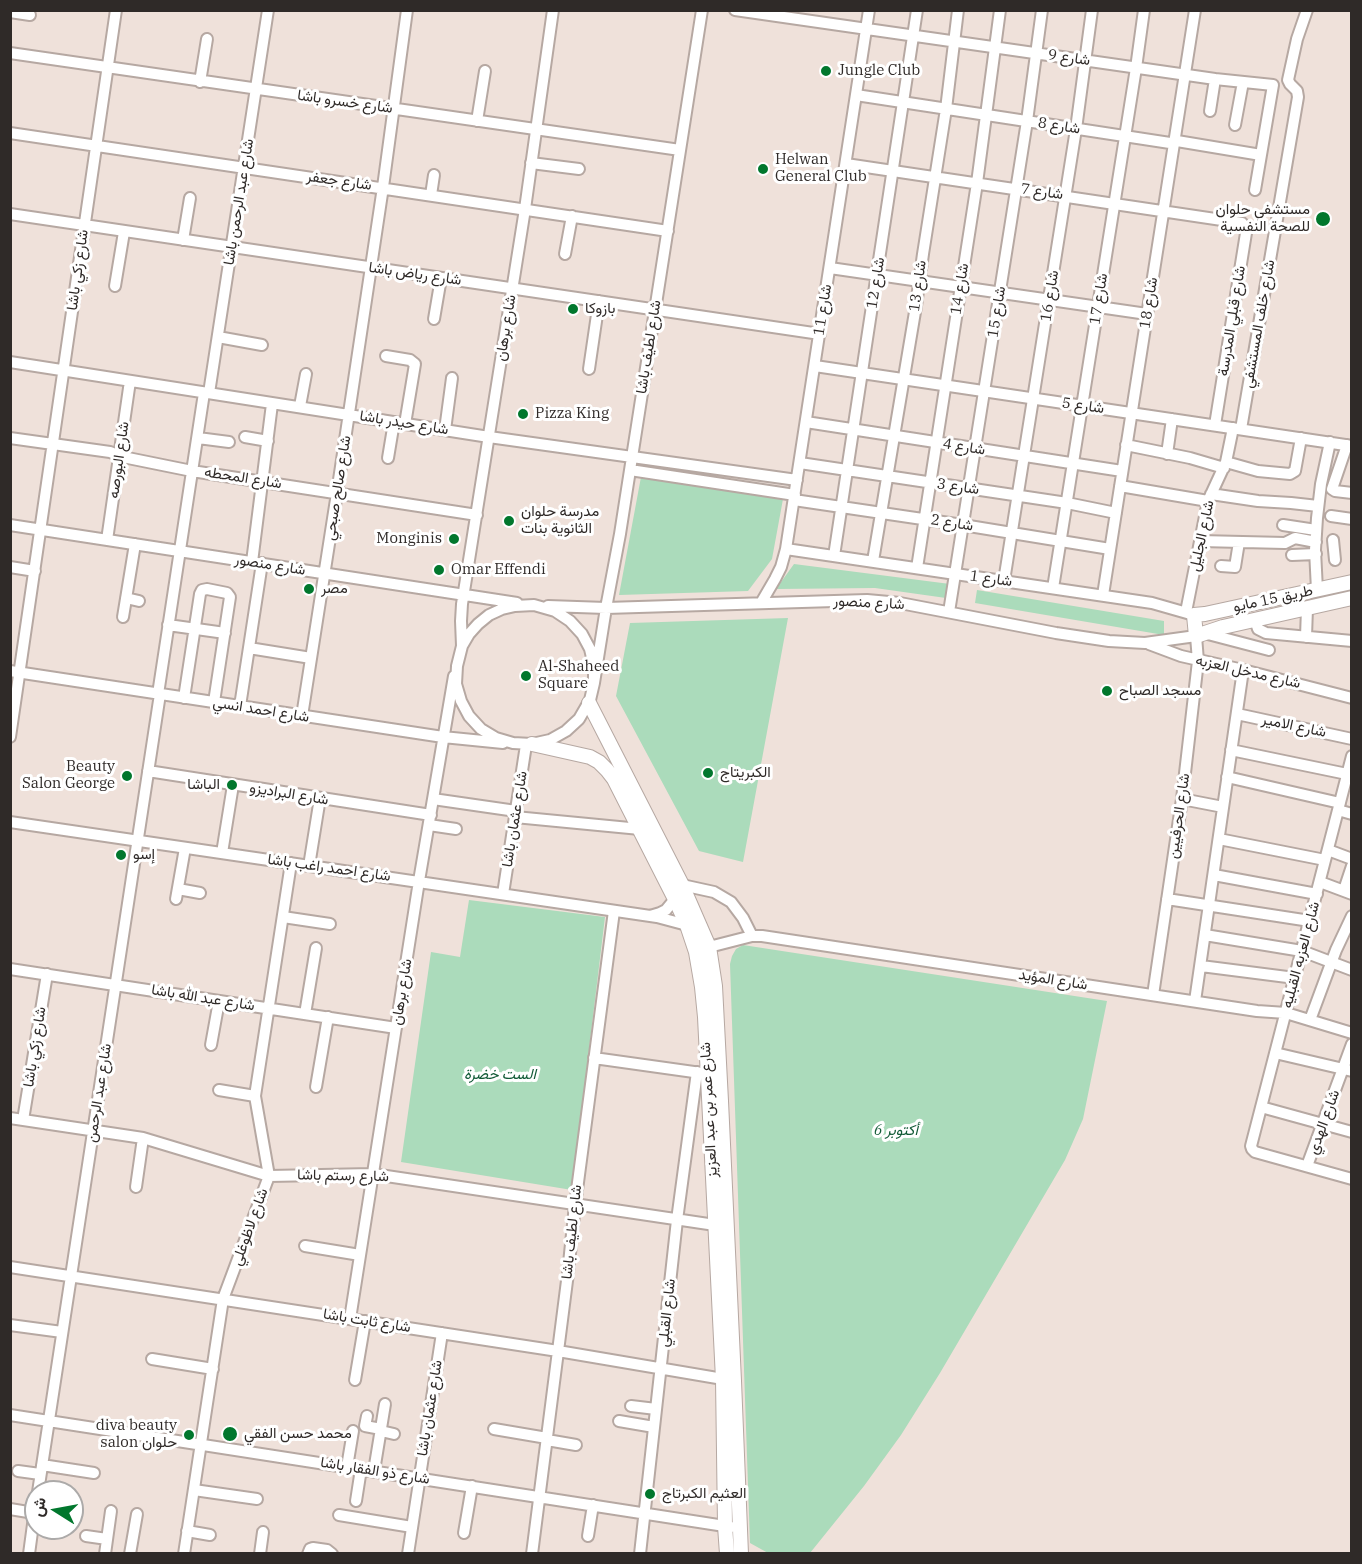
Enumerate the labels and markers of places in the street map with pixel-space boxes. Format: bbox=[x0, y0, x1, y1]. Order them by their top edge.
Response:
place label: Jungle Club bbox=[838, 62, 920, 80]
marker: Jungle Club bbox=[819, 64, 833, 78]
place label: Helwan General Club bbox=[775, 151, 867, 186]
marker: Helwan General Club bbox=[756, 162, 770, 176]
place label: مستشفي حلوان للصحة النفسية bbox=[1216, 201, 1310, 236]
marker: مستشفي حلوان للصحة النفسية bbox=[1314, 210, 1332, 228]
place label: بازوكا bbox=[585, 300, 616, 318]
marker: بازوكا bbox=[566, 302, 580, 316]
place label: Pizza King bbox=[535, 405, 609, 423]
marker: Pizza King bbox=[516, 407, 530, 421]
place label: مدرسة حلوان الثانوية بنات bbox=[521, 503, 599, 538]
marker: مدرسة حلوان الثانوية بنات bbox=[502, 514, 516, 528]
place label: Monginis bbox=[376, 530, 442, 548]
marker: Monginis bbox=[447, 532, 461, 546]
place label: Omar Effendi bbox=[451, 561, 546, 579]
marker: Omar Effendi bbox=[432, 563, 446, 577]
place label: مصر bbox=[321, 580, 348, 598]
marker: مصر bbox=[302, 582, 316, 596]
place label: Al-Shaheed Square bbox=[538, 658, 619, 693]
marker: Al-Shaheed Square bbox=[519, 669, 533, 683]
place label: مسجد الصباح bbox=[1119, 682, 1201, 700]
marker: مسجد الصباح bbox=[1100, 684, 1114, 698]
place label: Beauty Salon George bbox=[22, 758, 115, 793]
place label: الكبريتاج bbox=[720, 764, 771, 782]
marker: الكبريتاج bbox=[701, 766, 715, 780]
marker: Beauty Salon George bbox=[120, 769, 134, 783]
place label: الباشا bbox=[187, 776, 220, 794]
marker: الباشا bbox=[225, 778, 239, 792]
place label: إسو bbox=[133, 846, 155, 864]
marker: إسو bbox=[114, 848, 128, 862]
place label: diva beauty salon حلوان bbox=[96, 1417, 177, 1452]
marker: محمد حسن الفقي bbox=[221, 1425, 239, 1443]
place label: محمد حسن الفقي bbox=[244, 1425, 352, 1443]
marker: diva beauty salon حلوان bbox=[182, 1428, 196, 1442]
place label: العثيم الكبرتاج bbox=[662, 1485, 747, 1503]
marker: العثيم الكبرتاج bbox=[643, 1487, 657, 1501]

